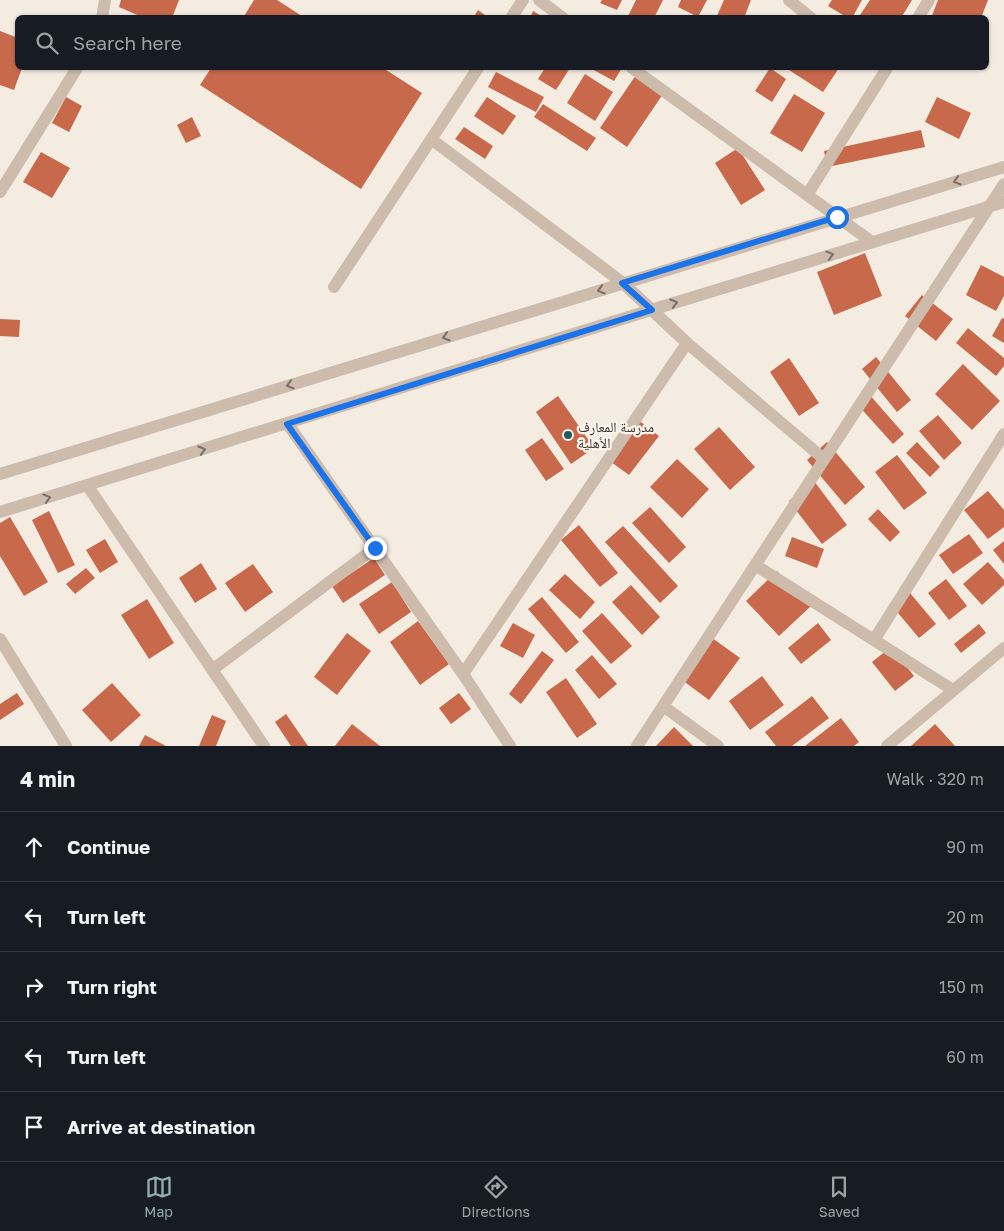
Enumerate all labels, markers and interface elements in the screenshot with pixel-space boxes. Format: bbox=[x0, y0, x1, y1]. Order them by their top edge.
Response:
search box bbox=[15, 15, 989, 70]
icon: search bbox=[33, 29, 61, 57]
text: Search here bbox=[73, 31, 182, 54]
one-way arrow bbox=[954, 175, 962, 185]
route start bbox=[826, 206, 849, 229]
one-way arrow bbox=[825, 251, 833, 261]
one-way arrow bbox=[597, 284, 606, 294]
one-way arrow bbox=[670, 298, 678, 308]
one-way arrow bbox=[442, 332, 450, 342]
one-way arrow bbox=[287, 379, 295, 389]
place label: مدرسة المعارف الأهلية bbox=[578, 418, 654, 451]
marker: مدرسة المعارف الأهلية bbox=[562, 429, 574, 441]
one-way arrow bbox=[197, 445, 205, 455]
one-way arrow bbox=[42, 494, 50, 504]
route end bbox=[364, 537, 387, 560]
text: 4 min bbox=[20, 766, 75, 792]
text: Walk · 320 m bbox=[887, 769, 984, 789]
icon: ahead bbox=[20, 833, 48, 861]
text: Continue bbox=[67, 835, 150, 858]
text: 90 m bbox=[946, 837, 984, 857]
icon: left bbox=[20, 903, 48, 931]
text: Turn left bbox=[67, 905, 146, 928]
text: 20 m bbox=[947, 907, 984, 927]
icon: right bbox=[20, 973, 48, 1001]
text: Turn right bbox=[67, 975, 157, 998]
text: 150 m bbox=[939, 977, 984, 997]
icon: left bbox=[20, 1043, 48, 1071]
text: Turn left bbox=[67, 1045, 146, 1068]
text: 60 m bbox=[946, 1047, 984, 1067]
icon: arrive bbox=[20, 1113, 48, 1141]
text: Arrive at destination bbox=[67, 1115, 255, 1138]
tab: Map bbox=[144, 1173, 173, 1220]
tab: Directions bbox=[462, 1173, 530, 1220]
tab: Saved bbox=[819, 1173, 860, 1220]

